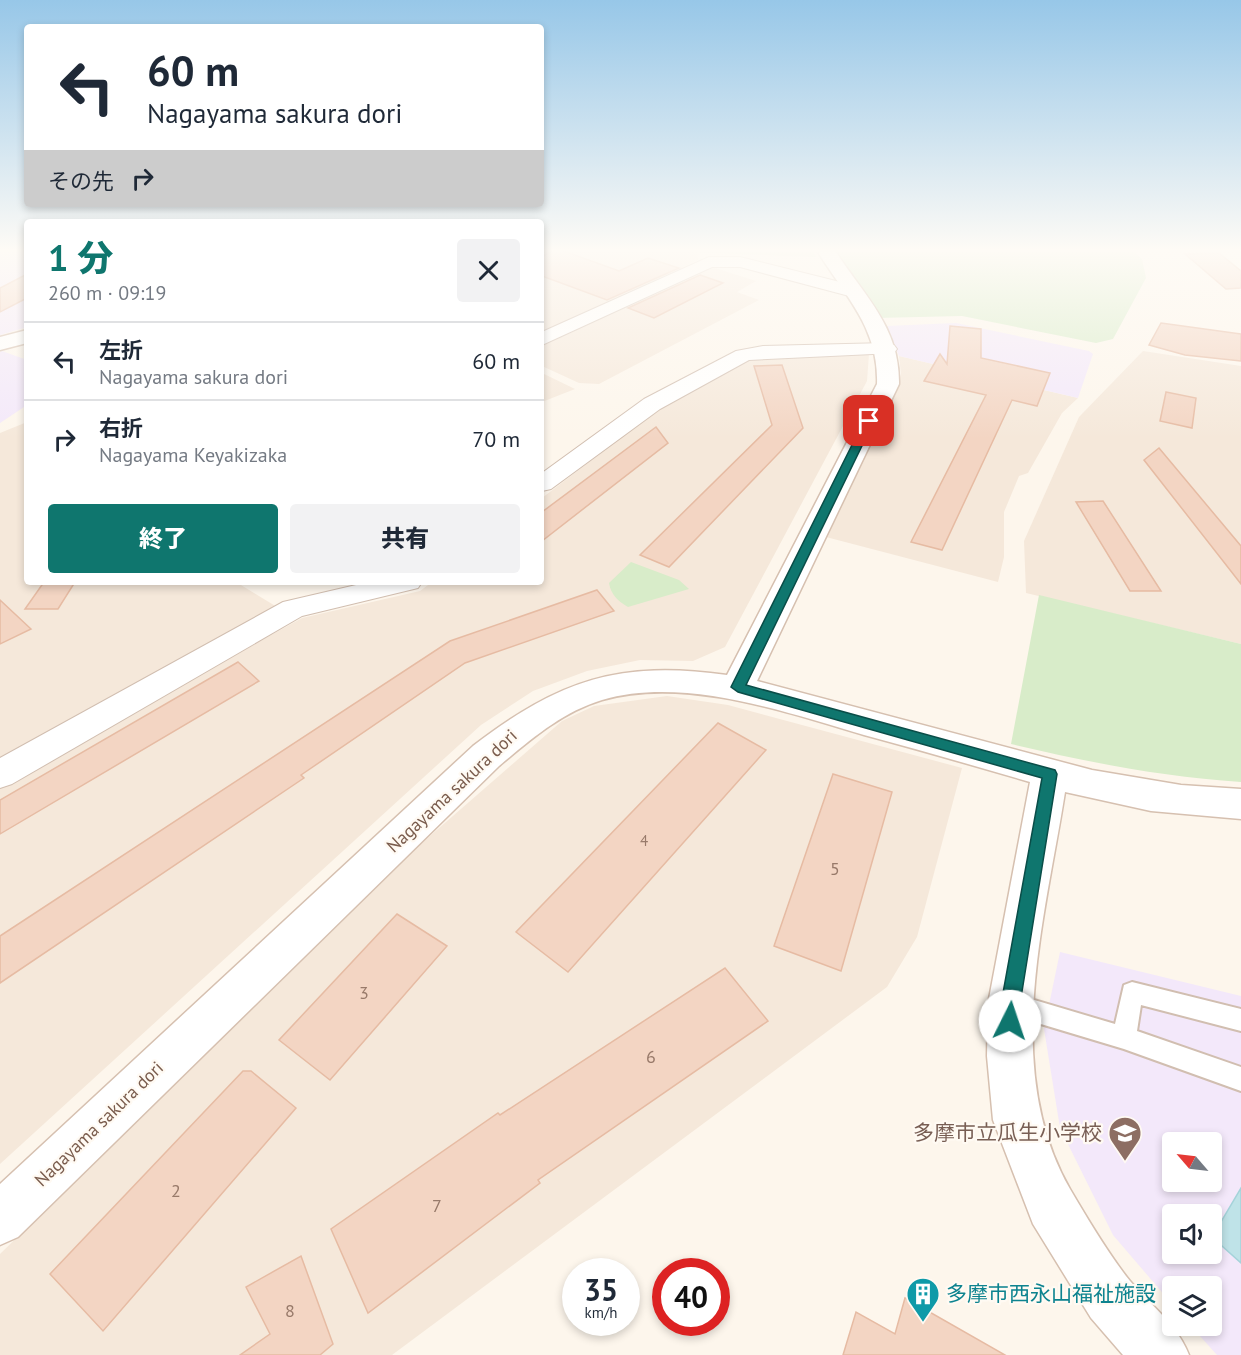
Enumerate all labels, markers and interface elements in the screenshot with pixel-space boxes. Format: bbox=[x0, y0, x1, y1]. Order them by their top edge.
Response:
text: 60 m bbox=[147, 43, 239, 98]
icon: left bbox=[48, 48, 126, 126]
text: Nagayama sakura dori bbox=[147, 96, 402, 130]
icon: right bbox=[126, 162, 159, 195]
text: その先 bbox=[48, 167, 114, 195]
text: 1 分 bbox=[48, 234, 114, 281]
button: close bbox=[457, 239, 520, 302]
text: 260 m · 09:19 bbox=[48, 280, 166, 306]
text: 左折 bbox=[99, 336, 143, 364]
icon: left bbox=[48, 345, 81, 378]
text: 60 m bbox=[472, 347, 520, 375]
text: Nagayama sakura dori bbox=[99, 364, 288, 390]
pin bbox=[843, 395, 894, 446]
icon: arrive bbox=[852, 404, 885, 437]
text: 右折 bbox=[99, 414, 143, 442]
icon: right bbox=[48, 423, 81, 456]
text: 70 m bbox=[472, 425, 520, 453]
text: Nagayama Keyakizaka bbox=[99, 442, 287, 468]
button: 終了 bbox=[48, 504, 278, 573]
button: 共有 bbox=[290, 504, 520, 573]
street label: Nagayama sakura dori bbox=[382, 724, 522, 857]
house number: 4 bbox=[640, 831, 648, 850]
house number: 5 bbox=[830, 857, 840, 880]
house number: 3 bbox=[359, 981, 369, 1004]
position arrow bbox=[978, 989, 1042, 1053]
house number: 6 bbox=[646, 1045, 656, 1068]
street label: Nagayama sakura dori bbox=[29, 1056, 168, 1191]
school or university icon: 多摩市立瓜生小学校 bbox=[1107, 1115, 1143, 1162]
place label: 多摩市立瓜生小学校 bbox=[913, 1119, 1102, 1146]
north arrow bbox=[1162, 1132, 1222, 1192]
map controls bbox=[1162, 1132, 1222, 1336]
house number: 2 bbox=[171, 1179, 181, 1202]
house number: 7 bbox=[432, 1194, 442, 1217]
button: sound bbox=[1162, 1204, 1222, 1264]
speed limit sign: 40 bbox=[652, 1258, 730, 1336]
text: 35 bbox=[584, 1270, 618, 1309]
building icon: 多摩市西永山福祉施設 bbox=[905, 1276, 941, 1323]
button: layers bbox=[1162, 1276, 1222, 1336]
place label: 多摩市西永山福祉施設 bbox=[946, 1280, 1156, 1307]
house number: 8 bbox=[285, 1299, 295, 1322]
text: km/h bbox=[585, 1303, 617, 1322]

